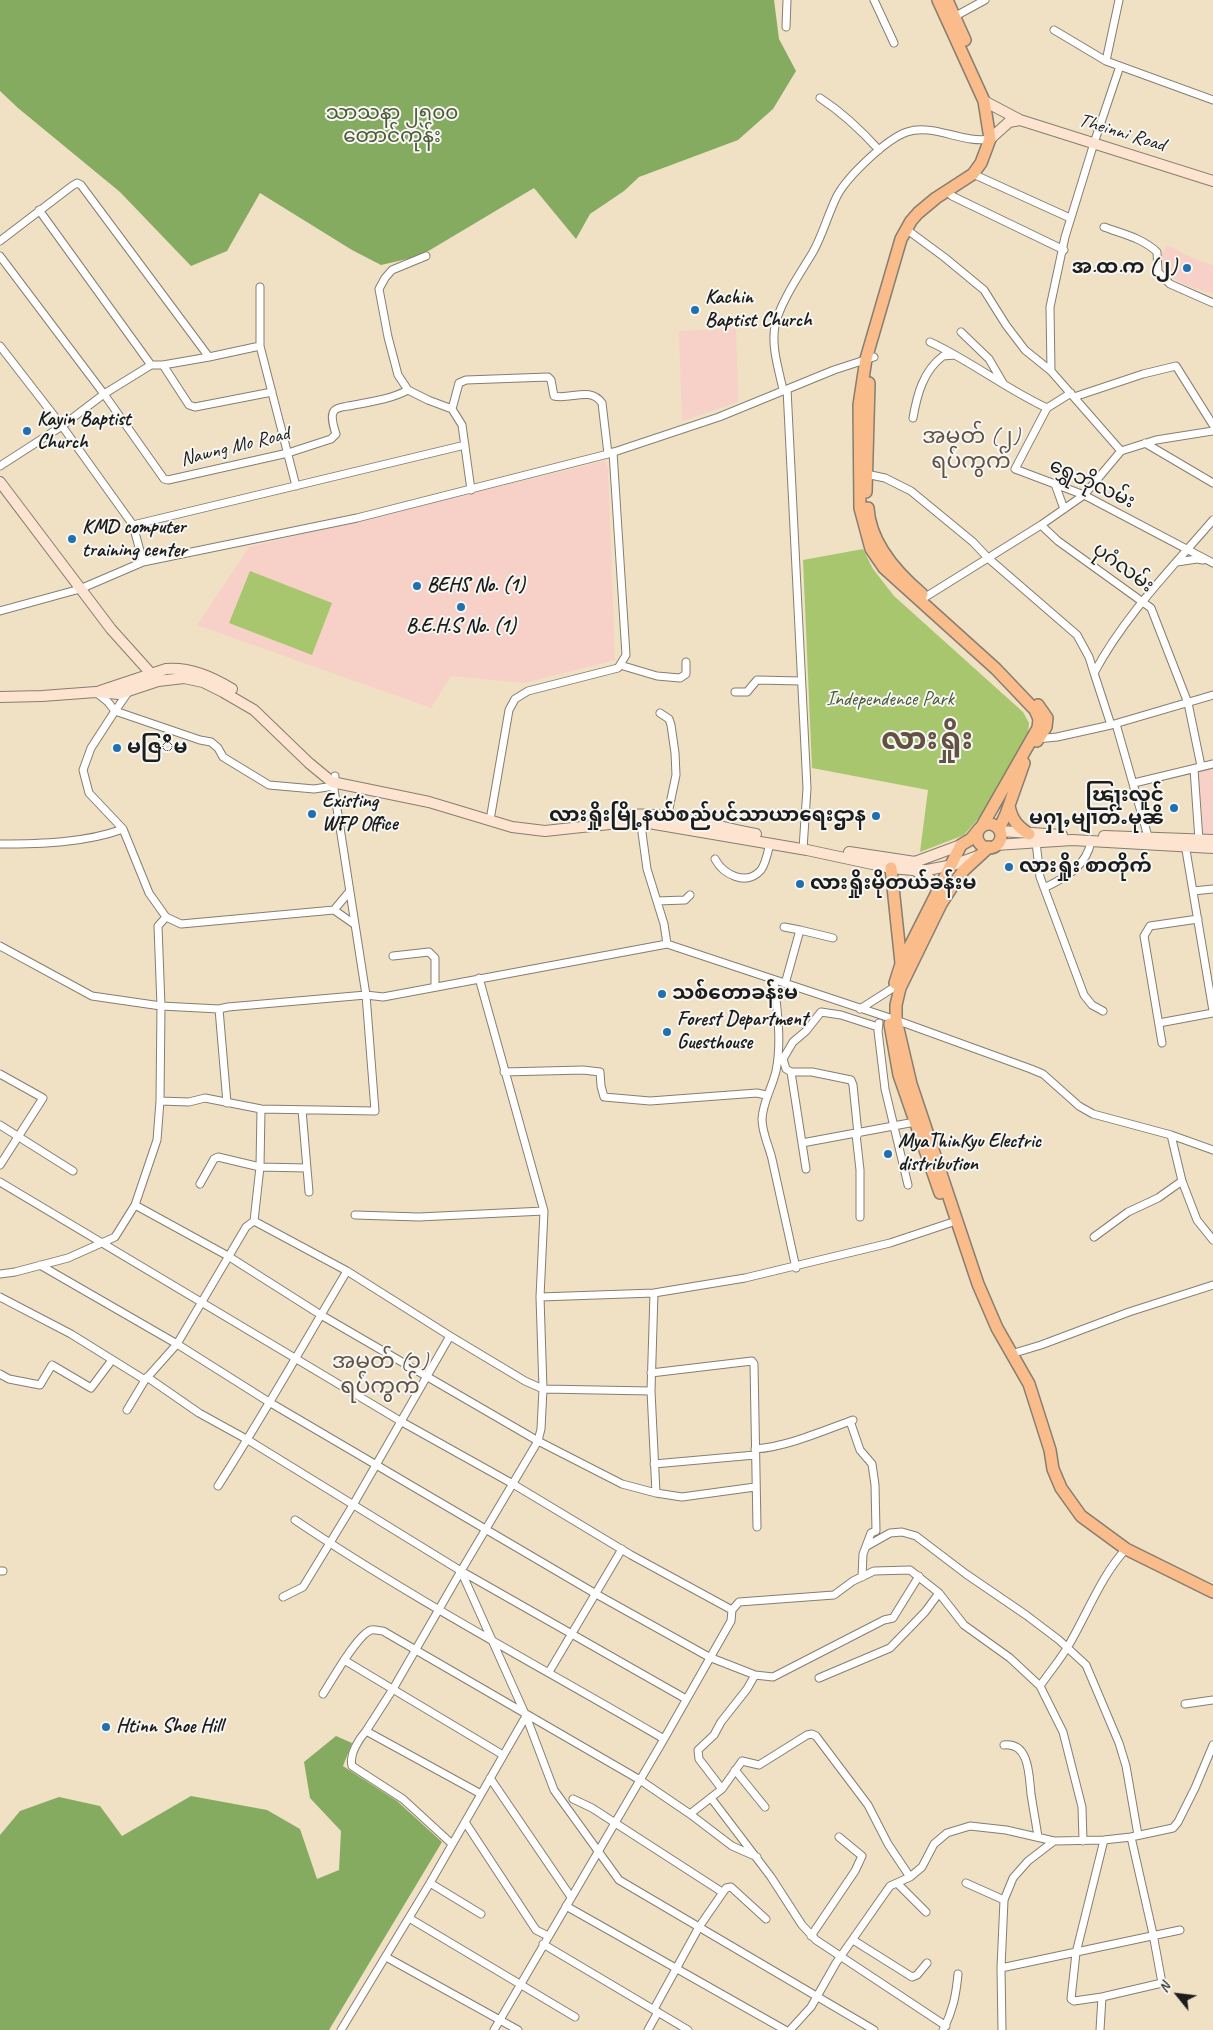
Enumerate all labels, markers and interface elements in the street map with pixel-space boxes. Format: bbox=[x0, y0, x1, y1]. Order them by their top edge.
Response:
park label: သာသနာ ၂၅၀၀ တောင်ကုန်း bbox=[326, 102, 458, 149]
street label: Theinni Road bbox=[1076, 108, 1168, 158]
place label: အ.ထ.က (၂) bbox=[1072, 256, 1177, 280]
marker: အ.ထ.က (၂) bbox=[1181, 262, 1193, 274]
place label: Kachin Baptist Church bbox=[705, 286, 812, 333]
marker: Kachin Baptist Church bbox=[689, 304, 701, 316]
place label: Kayin Baptist Church bbox=[37, 408, 131, 455]
street label: Nawng Mo Road bbox=[178, 422, 292, 472]
district label: အမှတ် (၂) ရပ်ကွက် bbox=[922, 424, 1020, 476]
marker: Kayin Baptist Church bbox=[21, 425, 33, 437]
street label: ရွှေဘိုလမ်း bbox=[1045, 454, 1139, 514]
place label: KMD computer training center bbox=[82, 516, 187, 563]
marker: KMD computer training center bbox=[66, 533, 78, 545]
street label: ပုဂံလမ်း bbox=[1088, 538, 1158, 598]
place label: BEHS No. (1) bbox=[427, 574, 525, 598]
marker: BEHS No. (1) bbox=[411, 580, 423, 592]
marker: B.E.H.S No. (1) bbox=[455, 601, 467, 613]
place label: B.E.H.S No. (1) bbox=[406, 615, 516, 639]
park label: Independence Park bbox=[826, 688, 954, 712]
district label: လားရှိုး bbox=[881, 723, 973, 759]
place label: မဇြ်ိမ bbox=[127, 736, 187, 760]
marker: မဇြ်ိမ bbox=[111, 742, 123, 754]
place label: ၽြႃးလူင် မႁႃႇမျၢတ်ႉမုၼိ bbox=[1029, 784, 1164, 831]
place label: Existing WFP Office bbox=[322, 790, 397, 837]
marker: ၽြႃးလူင် မႁႃႇမျၢတ်ႉမုၼိ bbox=[1168, 802, 1180, 814]
place label: လားရှိုးမြို့နယ်စည်ပင်သာယာရေးဌာန bbox=[549, 804, 866, 828]
marker: Existing WFP Office bbox=[306, 808, 318, 820]
marker: လားရှိုးမြို့နယ်စည်ပင်သာယာရေးဌာန bbox=[870, 810, 882, 822]
place label: လားရှိုး စာတိုက် bbox=[1019, 855, 1152, 879]
marker: လားရှိုး စာတိုက် bbox=[1003, 861, 1015, 873]
place label: လားရှိုးမိုတယ်ခန်းမ bbox=[810, 872, 976, 896]
marker: လားရှိုးမိုတယ်ခန်းမ bbox=[794, 878, 806, 890]
place label: သစ်တောခန်းမ bbox=[672, 982, 798, 1006]
marker: သစ်တောခန်းမ bbox=[656, 988, 668, 1000]
place label: Forest Department Guesthouse bbox=[677, 1008, 808, 1055]
marker: Forest Department Guesthouse bbox=[661, 1026, 673, 1038]
place label: MyaThinKyu Electric distribution bbox=[898, 1130, 1041, 1177]
marker: MyaThinKyu Electric distribution bbox=[882, 1148, 894, 1160]
district label: အမှတ် (၁) ရပ်ကွက် bbox=[332, 1349, 428, 1400]
place label: Htinn Shoe Hill bbox=[116, 1715, 223, 1739]
marker: Htinn Shoe Hill bbox=[100, 1721, 112, 1733]
north arrow bbox=[1153, 1970, 1203, 2020]
text: N bbox=[1155, 1980, 1174, 1995]

